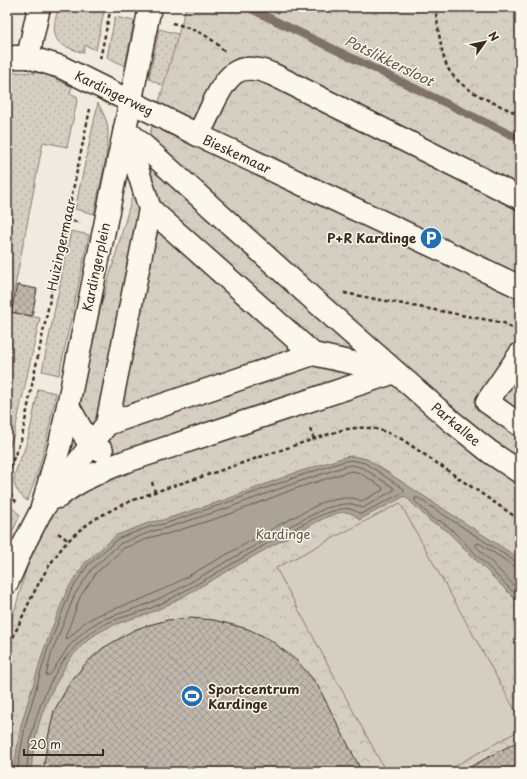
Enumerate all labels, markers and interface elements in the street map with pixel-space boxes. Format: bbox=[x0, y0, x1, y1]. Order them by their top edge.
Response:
north arrow bbox=[465, 22, 505, 62]
text: N bbox=[484, 28, 503, 45]
water label: Potslikkersloot bbox=[341, 30, 439, 92]
street label: Kardingerweg bbox=[72, 65, 157, 120]
street label: Bieskemaar bbox=[200, 129, 275, 178]
street label: Huizingermaar bbox=[42, 197, 80, 293]
street label: Kardingerplein bbox=[77, 221, 114, 313]
parking icon: P+R Kardinge bbox=[418, 225, 444, 251]
place label: P+R Kardinge bbox=[327, 228, 416, 247]
street label: Parkallee bbox=[428, 397, 485, 450]
park label: Kardinge bbox=[256, 524, 310, 543]
place label: Sportcentrum Kardinge bbox=[208, 679, 299, 713]
sports icon: Sportcentrum Kardinge bbox=[179, 683, 205, 709]
scale bar bbox=[24, 731, 103, 757]
text: 20 m bbox=[30, 735, 61, 753]

